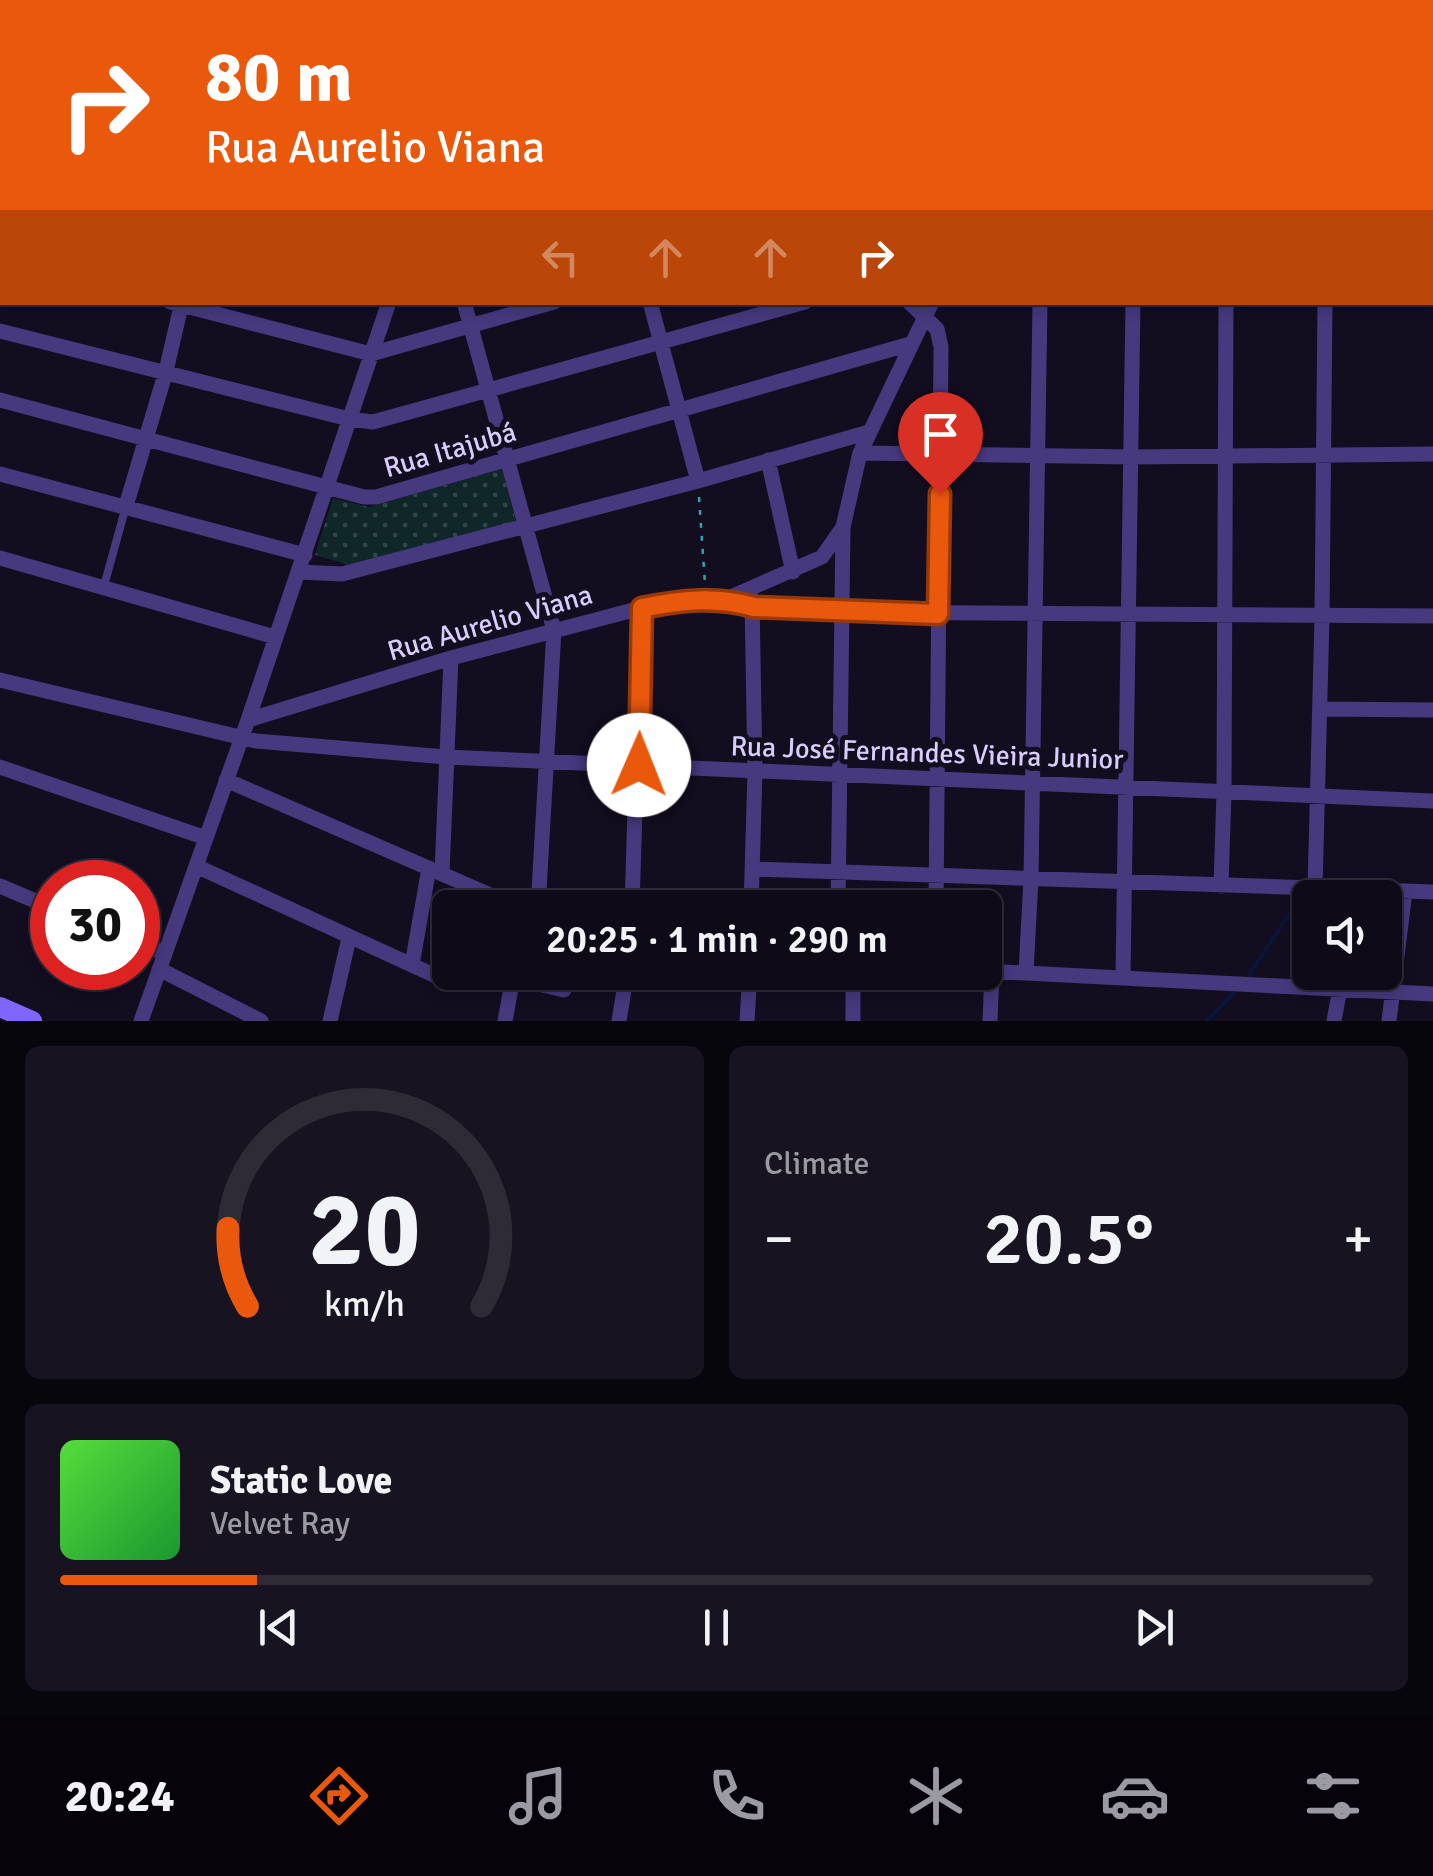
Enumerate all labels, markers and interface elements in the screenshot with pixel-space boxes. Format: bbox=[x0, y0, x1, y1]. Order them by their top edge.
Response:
text: 80 m bbox=[205, 34, 353, 120]
icon: right bbox=[40, 40, 170, 170]
text: Rua Aurelio Viana bbox=[205, 120, 545, 175]
icon: left bbox=[533, 230, 588, 285]
icon: ahead bbox=[638, 230, 693, 285]
icon: ahead bbox=[743, 230, 798, 285]
icon: right bbox=[848, 230, 903, 285]
pin bbox=[898, 392, 983, 495]
icon: arrive bbox=[913, 407, 968, 462]
street label: Rua Itajubá bbox=[380, 415, 520, 485]
street label: Rua Aurelio Viana bbox=[384, 578, 596, 668]
position arrow bbox=[587, 713, 691, 817]
street label: Rua José Fernandes Vieira Junior bbox=[730, 729, 1125, 777]
speed limit sign: 30 bbox=[30, 860, 160, 990]
map controls bbox=[1292, 880, 1402, 990]
button: sound bbox=[1292, 880, 1402, 990]
text: 20:25 · 1 min · 290 m bbox=[546, 916, 888, 963]
text: Climate bbox=[764, 1144, 870, 1183]
text: 20 bbox=[308, 1166, 421, 1294]
text: 20.5° bbox=[983, 1192, 1154, 1285]
text: − bbox=[764, 1205, 794, 1273]
text: + bbox=[1343, 1205, 1373, 1273]
text: km/h bbox=[324, 1282, 405, 1326]
text: Static Love bbox=[210, 1457, 392, 1504]
text: Velvet Ray bbox=[210, 1504, 350, 1543]
icon: previous bbox=[251, 1600, 306, 1655]
icon: pause bbox=[689, 1600, 744, 1655]
icon: next bbox=[1127, 1600, 1182, 1655]
icon: directions bbox=[304, 1761, 374, 1831]
icon: music bbox=[503, 1761, 573, 1831]
icon: phone bbox=[702, 1761, 772, 1831]
icon: climate bbox=[901, 1761, 971, 1831]
icon: car bbox=[1100, 1761, 1170, 1831]
icon: filters bbox=[1298, 1761, 1368, 1831]
text: 20:24 bbox=[64, 1769, 175, 1824]

